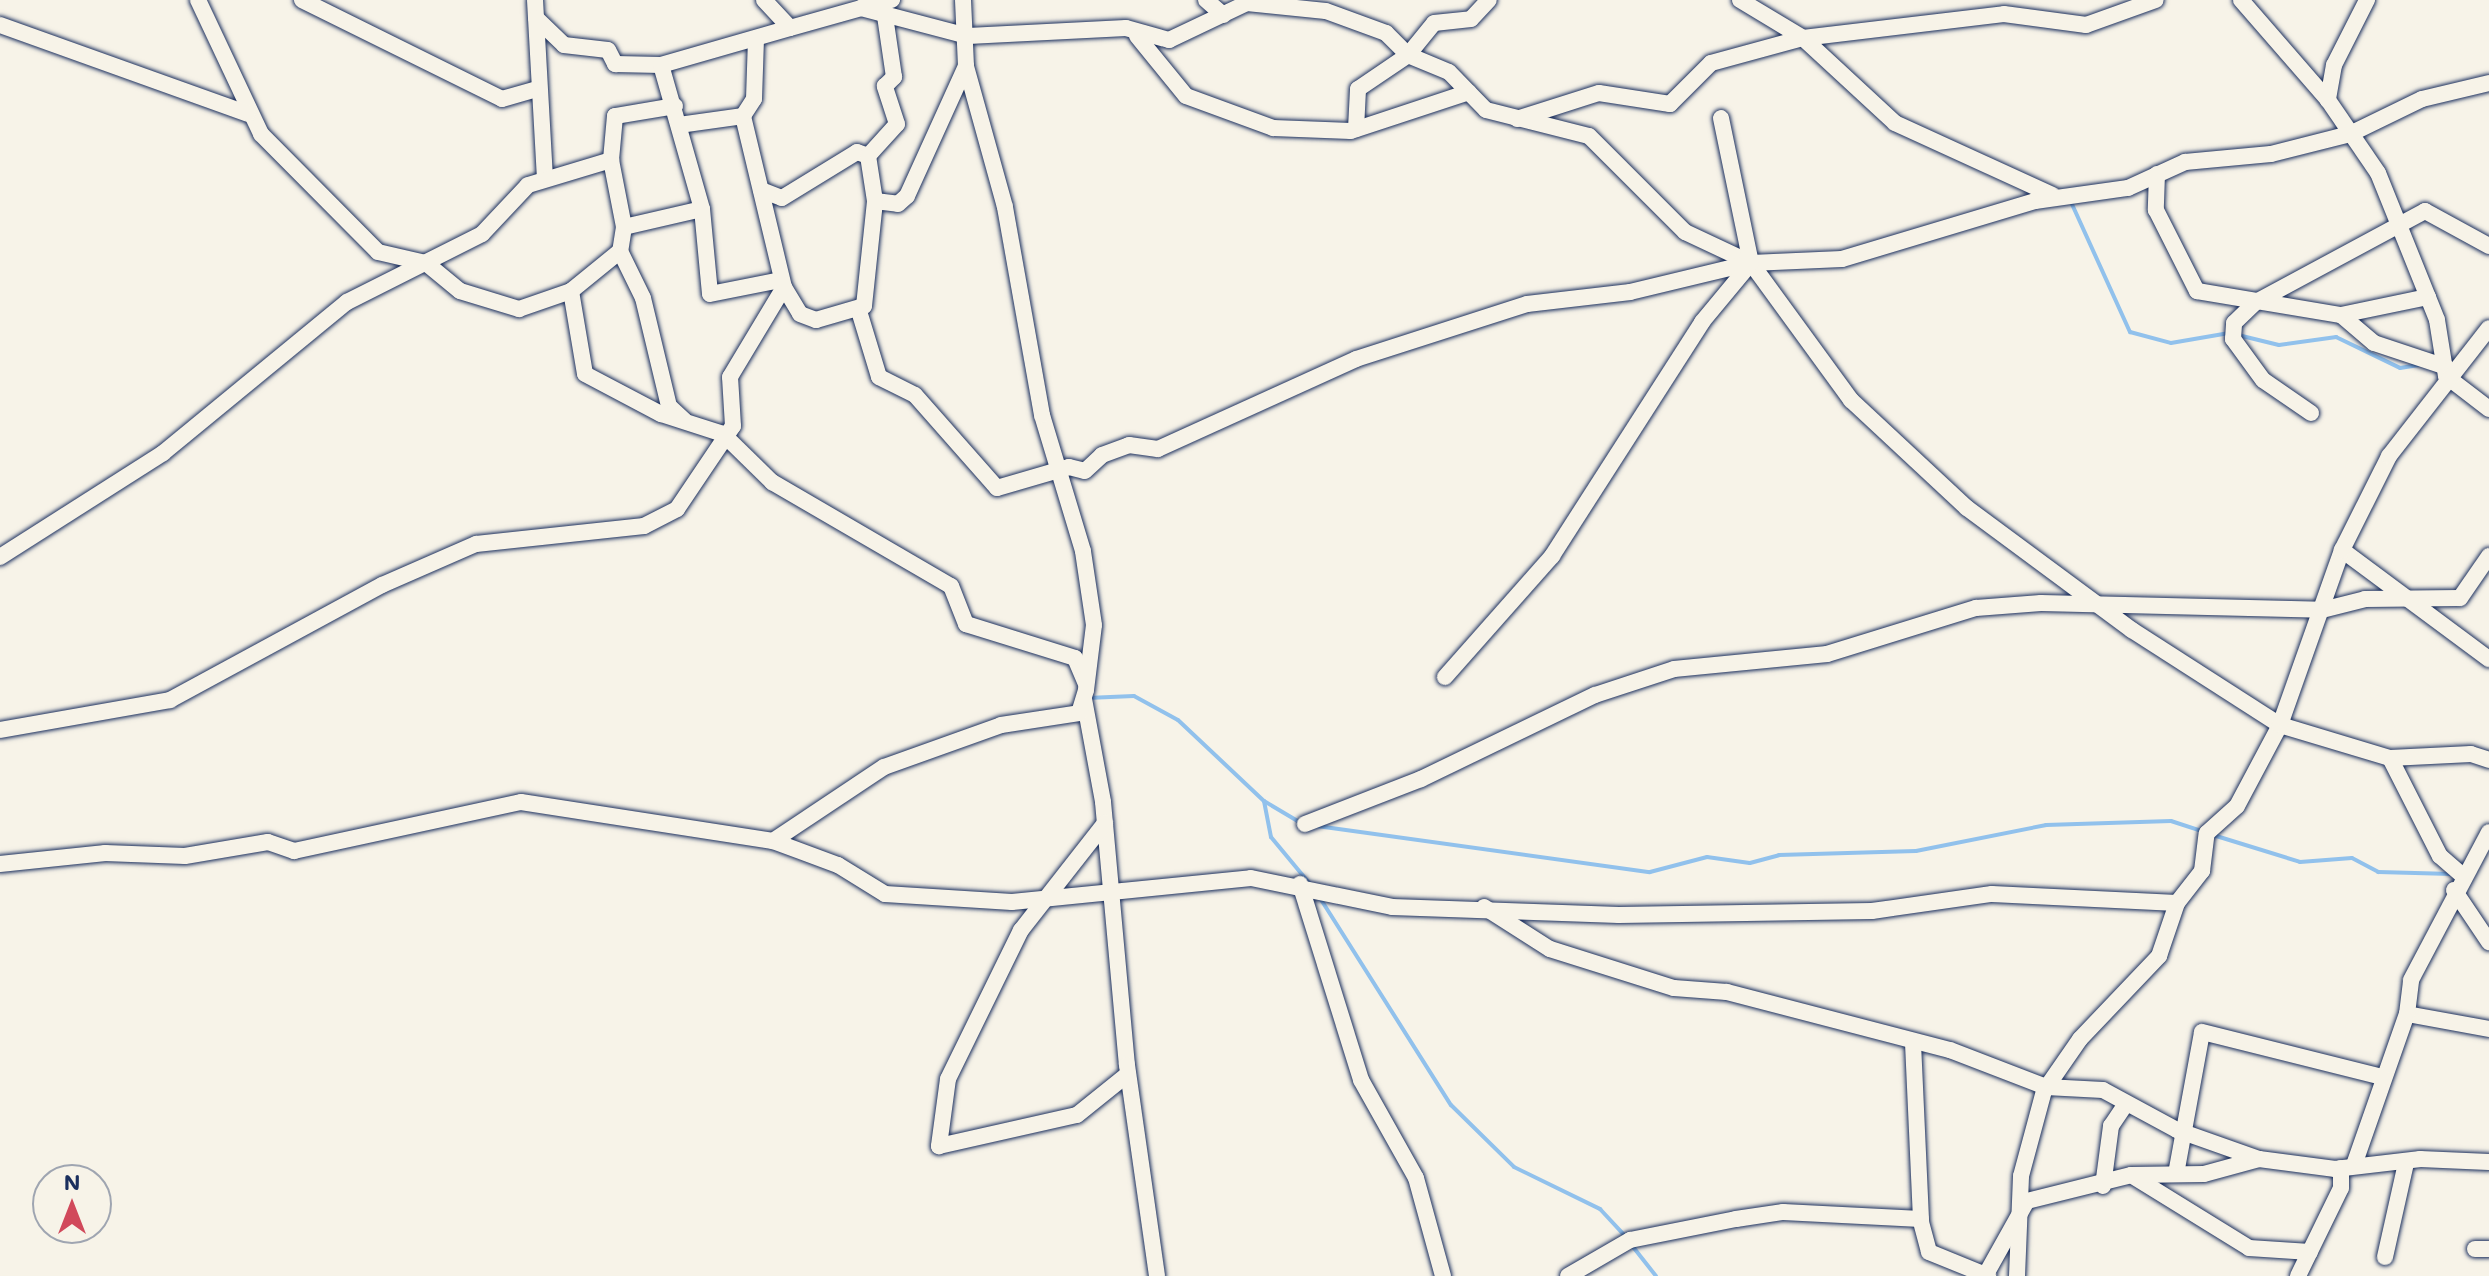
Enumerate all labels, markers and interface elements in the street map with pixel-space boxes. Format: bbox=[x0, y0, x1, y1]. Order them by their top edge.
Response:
north arrow bbox=[32, 1164, 112, 1244]
text: N bbox=[64, 1167, 80, 1196]

